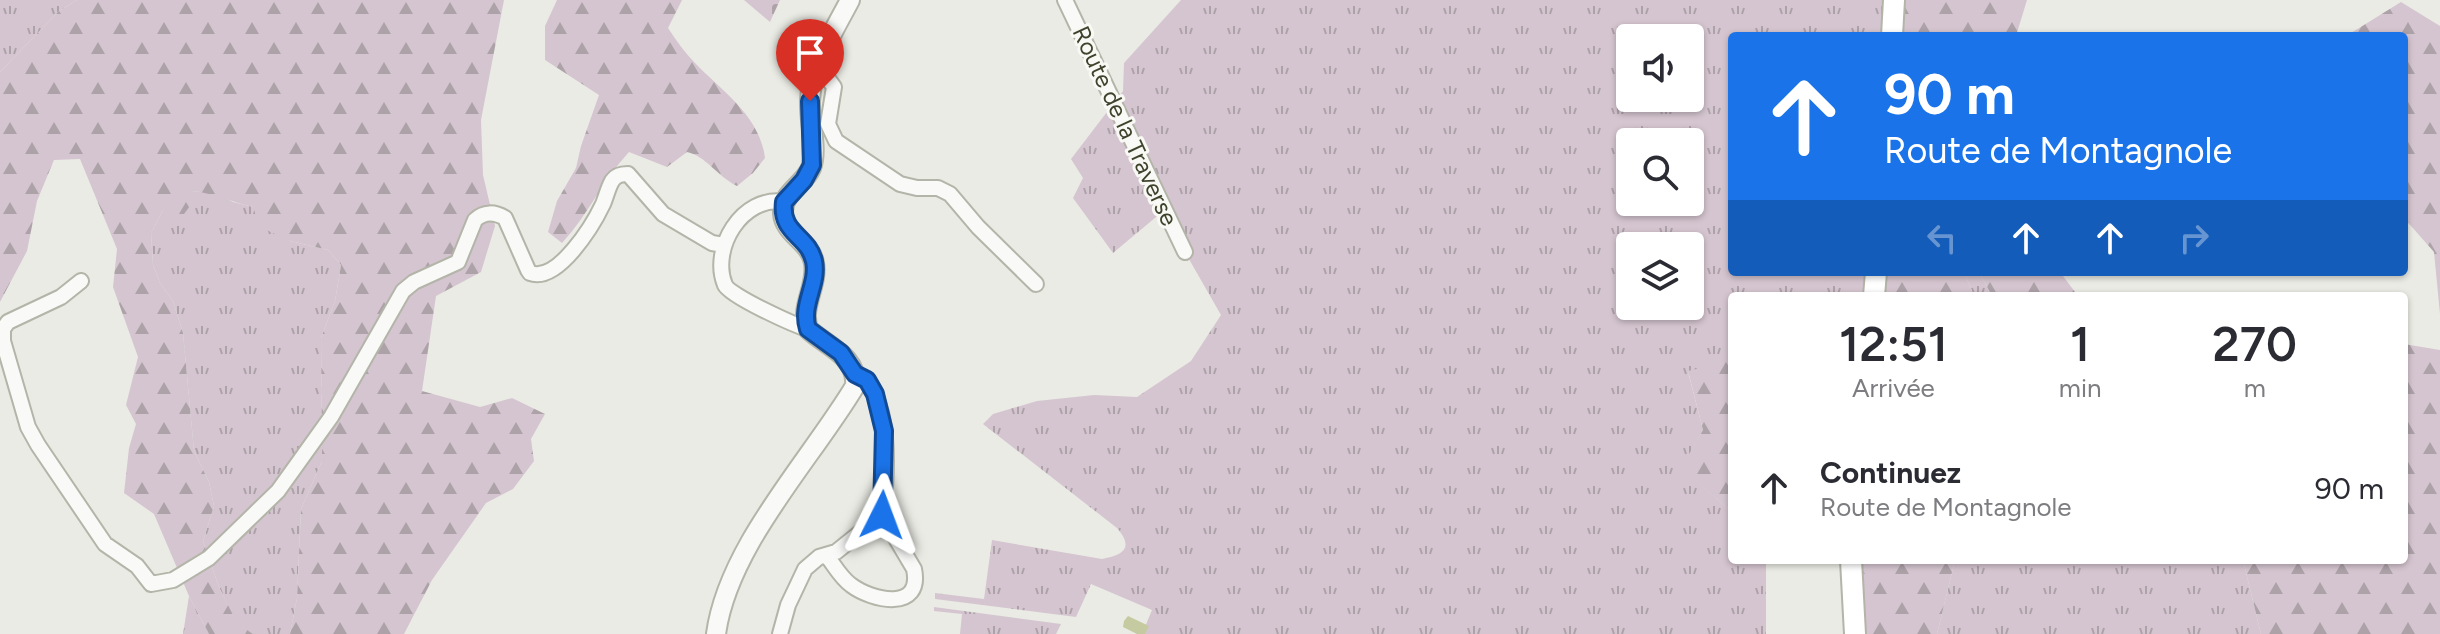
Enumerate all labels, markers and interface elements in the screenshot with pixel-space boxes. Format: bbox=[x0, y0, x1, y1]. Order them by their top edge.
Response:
pin bbox=[776, 19, 844, 101]
street label: Route de la Traverse bbox=[1066, 21, 1184, 230]
map controls bbox=[1616, 24, 1704, 320]
button: sound bbox=[1616, 24, 1704, 112]
icon: arrive bbox=[788, 31, 832, 75]
text: 90 m bbox=[1884, 61, 2015, 128]
icon: ahead bbox=[1752, 64, 1856, 168]
button: search bbox=[1616, 128, 1704, 216]
text: Route de Montagnole bbox=[1884, 129, 2232, 172]
icon: left bbox=[1920, 216, 1964, 260]
icon: ahead bbox=[2004, 216, 2048, 260]
icon: ahead bbox=[2088, 216, 2132, 260]
icon: right bbox=[2172, 216, 2216, 260]
button: layers bbox=[1616, 232, 1704, 320]
text: 12:51 bbox=[1839, 315, 1948, 373]
text: 1 bbox=[2070, 315, 2090, 373]
text: 270 bbox=[2212, 315, 2297, 373]
text: Arrivée bbox=[1852, 372, 1935, 404]
text: min bbox=[2059, 372, 2101, 404]
text: m bbox=[2244, 372, 2266, 404]
text: Continuez bbox=[1820, 454, 1961, 491]
icon: ahead bbox=[1752, 466, 1796, 510]
text: 90 m bbox=[2315, 470, 2384, 507]
position arrow bbox=[840, 473, 924, 557]
text: Route de Montagnole bbox=[1820, 491, 2071, 523]

